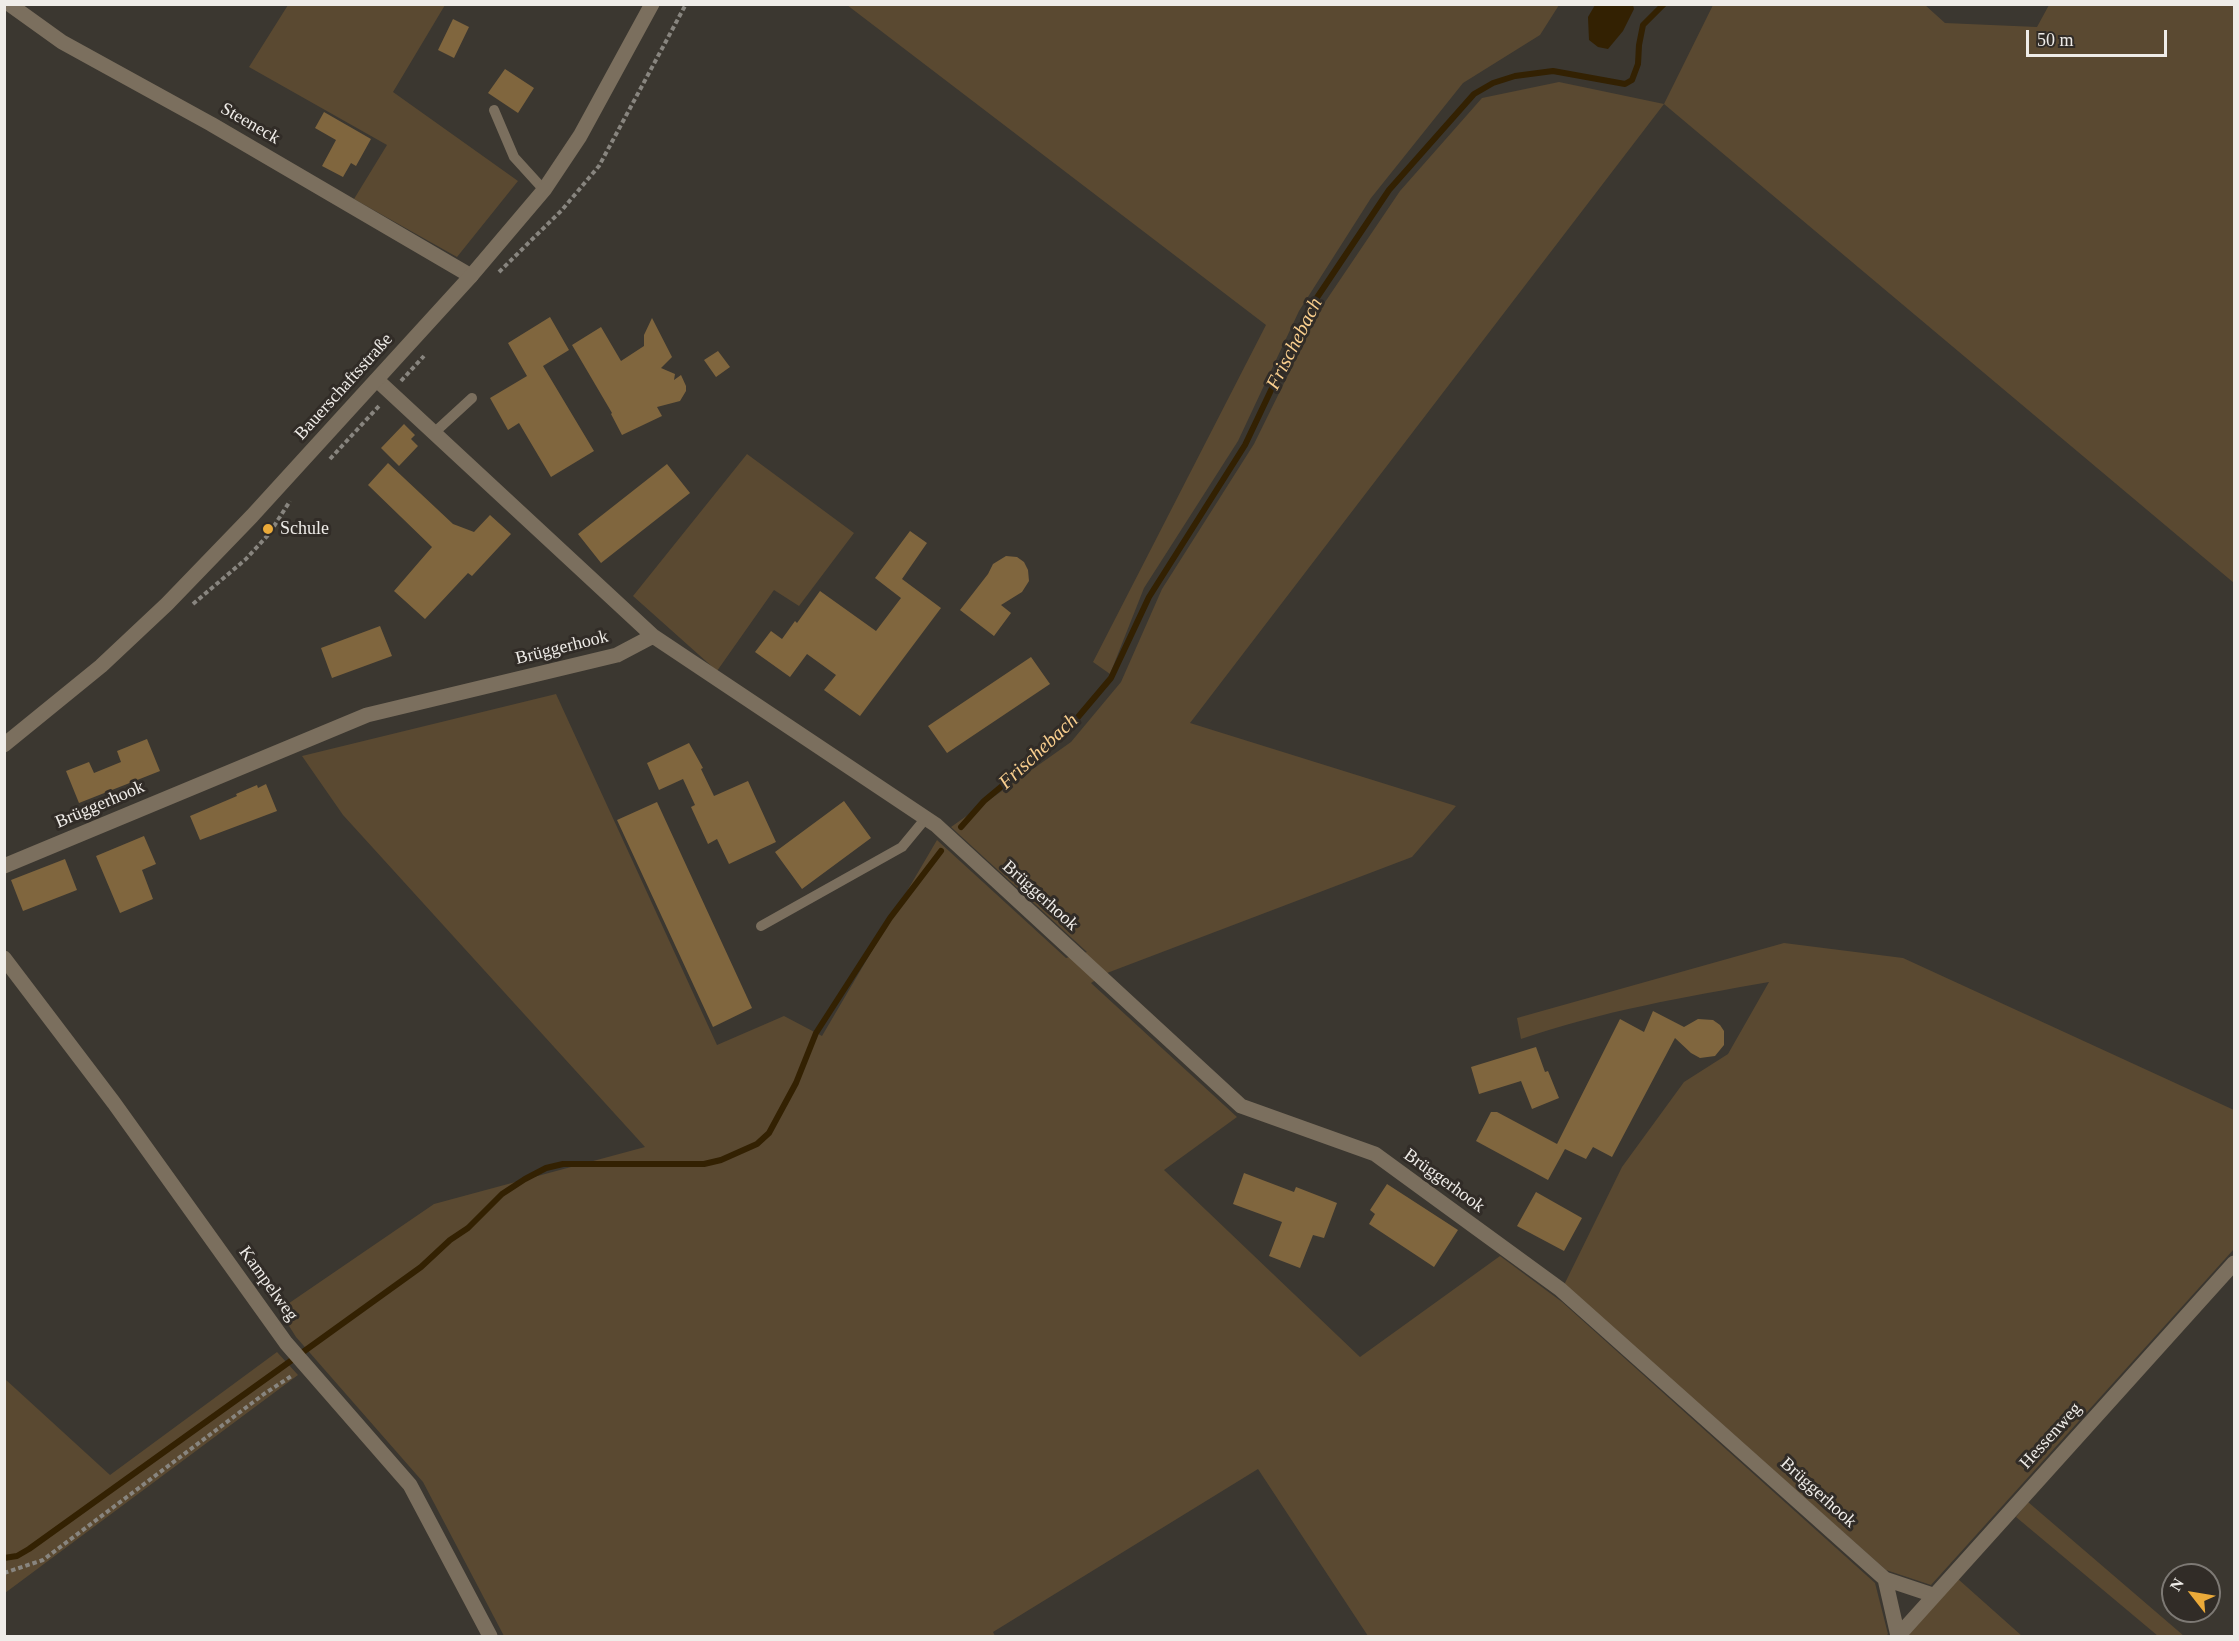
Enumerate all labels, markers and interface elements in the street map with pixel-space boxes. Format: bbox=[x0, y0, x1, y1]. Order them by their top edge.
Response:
scale bar bbox=[2029, 18, 2170, 56]
text: 50 m bbox=[2037, 30, 2074, 50]
street label: Steeneck bbox=[216, 98, 284, 150]
water label: Frischebach bbox=[1262, 294, 1328, 394]
street label: Bauerschaftsstraße bbox=[290, 329, 398, 445]
place label: Schule bbox=[280, 518, 329, 540]
marker: Schule bbox=[261, 522, 275, 536]
street label: Brüggerhook bbox=[513, 626, 611, 670]
water label: Frischebach bbox=[994, 709, 1084, 795]
street label: Brüggerhook bbox=[52, 777, 148, 833]
street label: Brüggerhook bbox=[997, 856, 1083, 936]
street label: Brüggerhook bbox=[1399, 1144, 1489, 1218]
street label: Kampelweg bbox=[234, 1242, 302, 1326]
street label: Hessenweg bbox=[2016, 1398, 2086, 1474]
street label: Brüggerhook bbox=[1775, 1453, 1861, 1533]
north arrow bbox=[2161, 1563, 2221, 1623]
text: N bbox=[2167, 1575, 2187, 1594]

